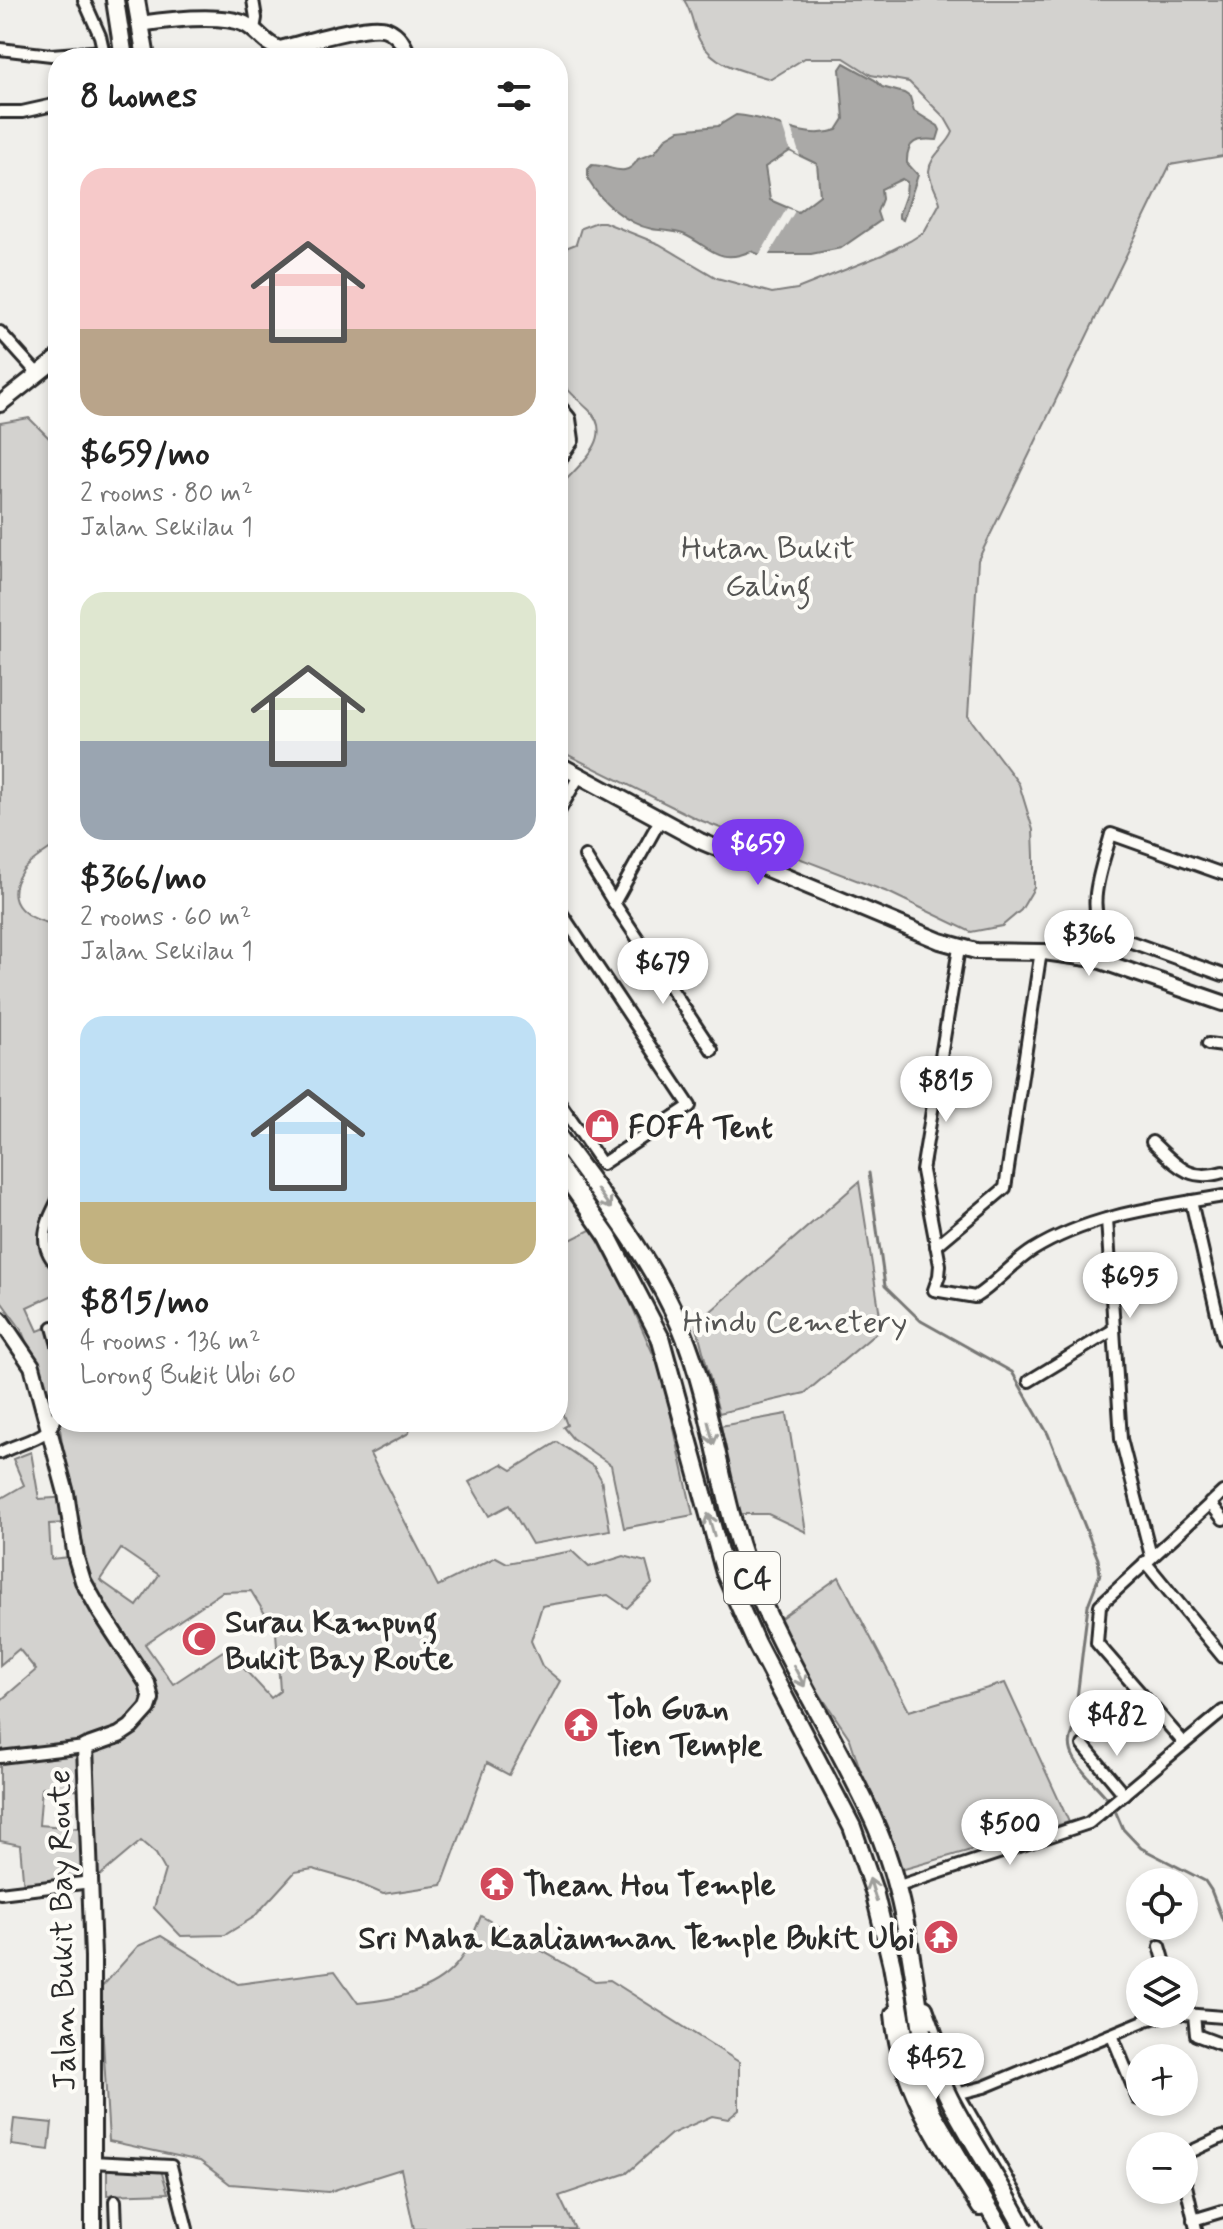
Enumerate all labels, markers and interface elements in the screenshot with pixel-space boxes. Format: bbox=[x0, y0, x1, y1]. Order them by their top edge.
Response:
text: 8 homes bbox=[80, 74, 197, 119]
icon: filters bbox=[492, 74, 536, 118]
icon: home bbox=[236, 220, 380, 364]
text: $659/mo bbox=[80, 432, 210, 477]
text: 2 rooms · 80 m² bbox=[80, 477, 253, 511]
text: Jalan Sekilau 1 bbox=[80, 511, 253, 545]
park label: Hutan Bukit Galing bbox=[681, 528, 855, 610]
icon: home bbox=[236, 644, 380, 788]
pin: $659 bbox=[711, 819, 805, 887]
text: $659 bbox=[730, 828, 786, 862]
text: $366/mo bbox=[80, 856, 207, 901]
text: 2 rooms · 60 m² bbox=[80, 901, 251, 935]
pin: $366 bbox=[1042, 910, 1136, 978]
text: $366 bbox=[1062, 919, 1116, 953]
text: Jalan Sekilau 1 bbox=[80, 935, 253, 969]
pin: $679 bbox=[616, 938, 710, 1006]
text: $679 bbox=[635, 947, 691, 981]
pin: $815 bbox=[899, 1056, 993, 1124]
text: $815 bbox=[918, 1065, 974, 1099]
icon: home bbox=[236, 1068, 380, 1212]
shop icon: FOFA Tent bbox=[583, 1107, 621, 1145]
place label: FOFA Tent bbox=[628, 1107, 773, 1149]
one-way arrow bbox=[595, 1188, 612, 1209]
pin: $695 bbox=[1083, 1252, 1177, 1320]
text: $695 bbox=[1101, 1261, 1159, 1295]
text: $815/mo bbox=[80, 1280, 209, 1325]
park label: Hindu Cemetery bbox=[683, 1302, 907, 1344]
text: 4 rooms · 136 m² bbox=[80, 1325, 260, 1359]
text: Lorong Bukit Ubi 60 bbox=[80, 1359, 296, 1393]
one-way arrow bbox=[704, 1420, 719, 1445]
one-way arrow bbox=[703, 1513, 718, 1539]
road number: C4 bbox=[724, 1552, 780, 1604]
place label: Surau Kampung Bukit Bay Route bbox=[225, 1602, 453, 1681]
mosque icon: Surau Kampung Bukit Bay Route bbox=[180, 1620, 218, 1658]
one-way arrow bbox=[791, 1664, 807, 1688]
place label: Toh Guan Tien Temple bbox=[607, 1688, 763, 1767]
pin: $482 bbox=[1070, 1690, 1164, 1758]
text: $482 bbox=[1087, 1699, 1147, 1733]
temple icon: Toh Guan Tien Temple bbox=[562, 1706, 600, 1744]
street label: Jalan Bukit Bay Route bbox=[39, 1769, 87, 2091]
pin: $500 bbox=[963, 1799, 1057, 1867]
text: $500 bbox=[979, 1808, 1041, 1842]
temple icon: Thean Hou Temple bbox=[478, 1865, 516, 1903]
place label: Thean Hou Temple bbox=[523, 1865, 776, 1907]
map controls bbox=[1126, 1868, 1198, 2204]
button: locate bbox=[1126, 1868, 1198, 1940]
one-way arrow bbox=[865, 1877, 880, 1903]
place label: Sri Maha Kaaliamman Temple Bukit Ubi bbox=[358, 1918, 915, 1960]
temple icon: Sri Maha Kaaliamman Temple Bukit Ubi bbox=[922, 1918, 960, 1956]
button: layers bbox=[1126, 1956, 1198, 2028]
pin: $452 bbox=[889, 2033, 983, 2101]
text: $452 bbox=[906, 2042, 966, 2076]
button: + bbox=[1126, 2044, 1198, 2116]
button: − bbox=[1126, 2132, 1198, 2204]

